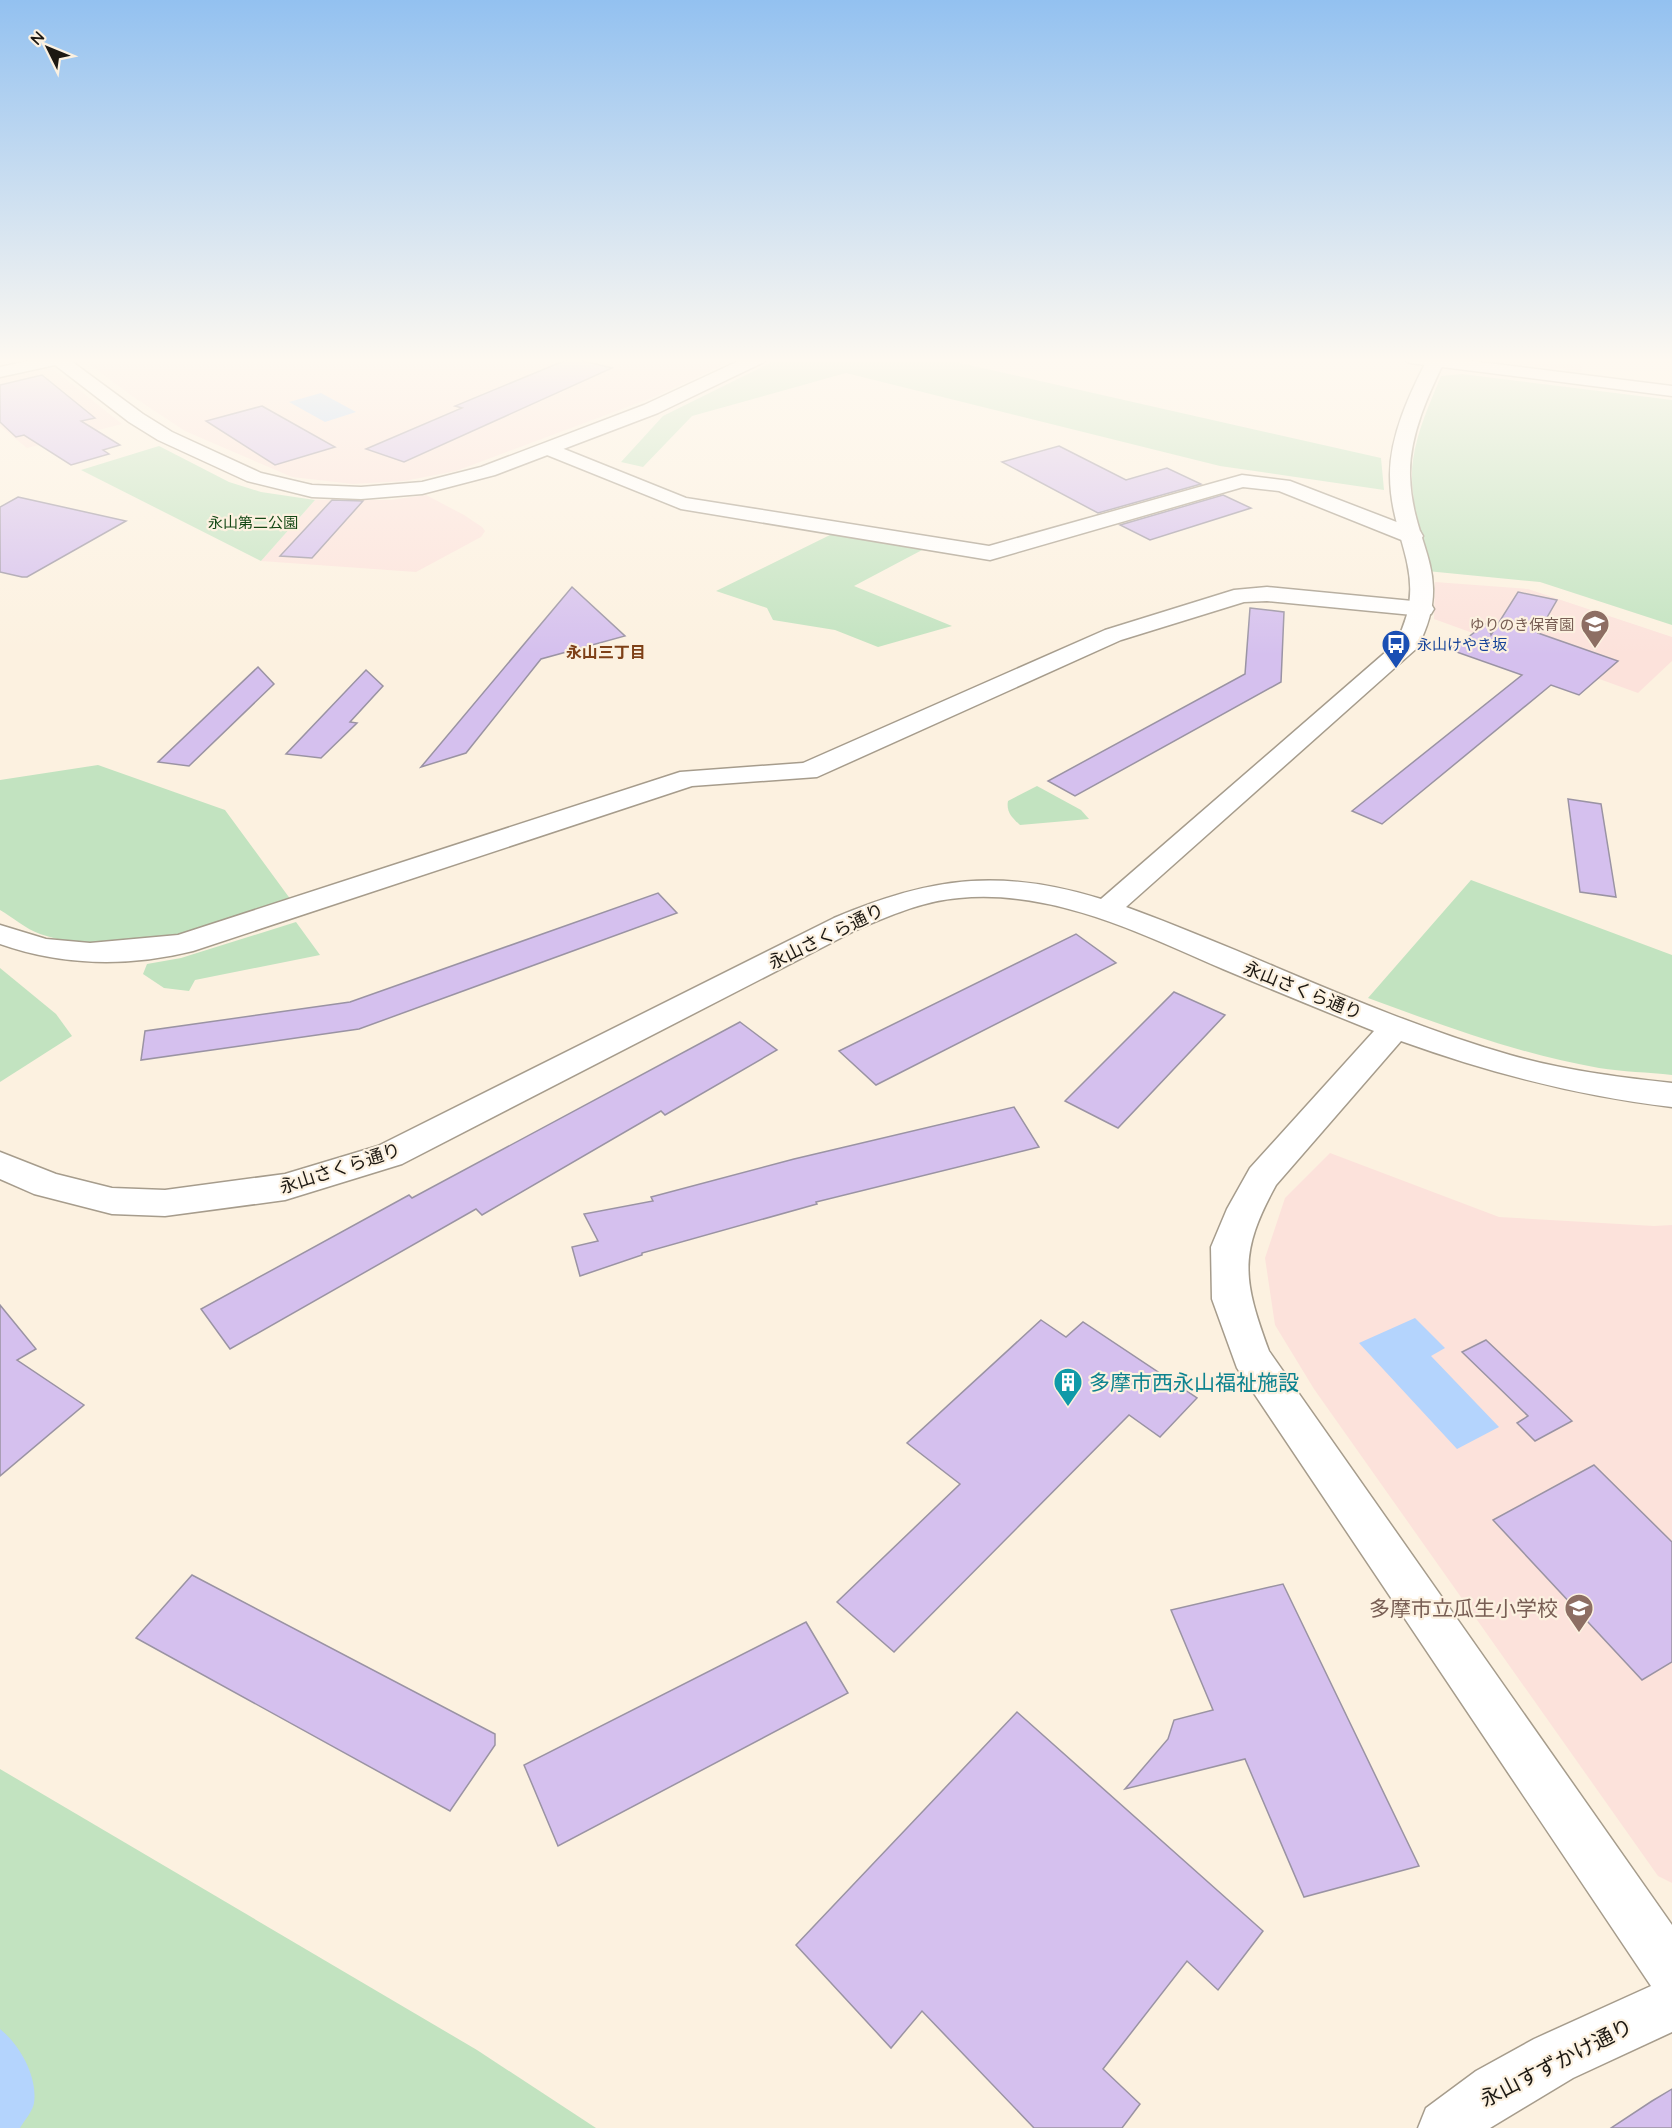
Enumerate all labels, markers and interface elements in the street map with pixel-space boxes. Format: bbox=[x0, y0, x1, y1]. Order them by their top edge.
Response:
north arrow bbox=[18, 18, 78, 78]
text: N bbox=[26, 27, 48, 49]
park label: 永山第二公園 bbox=[208, 513, 298, 532]
school or university icon: ゆりのき保育園 bbox=[1579, 608, 1611, 650]
place label: ゆりのき保育園 bbox=[1469, 615, 1574, 634]
bus stop icon: 永山けやき坂 bbox=[1380, 628, 1412, 670]
place label: 永山けやき坂 bbox=[1417, 635, 1507, 654]
district label: 永山三丁目 bbox=[566, 642, 646, 662]
street label: 永山さくら通り bbox=[764, 898, 888, 974]
street label: 永山さくら通り bbox=[1240, 956, 1366, 1024]
street label: 永山さくら通り bbox=[277, 1138, 403, 1198]
building icon: 多摩市西永山福祉施設 bbox=[1052, 1366, 1084, 1408]
place label: 多摩市西永山福祉施設 bbox=[1089, 1369, 1299, 1395]
school or university icon: 多摩市立瓜生小学校 bbox=[1563, 1592, 1595, 1634]
place label: 多摩市立瓜生小学校 bbox=[1369, 1595, 1558, 1621]
street label: 永山すずかけ通り bbox=[1475, 2012, 1637, 2112]

